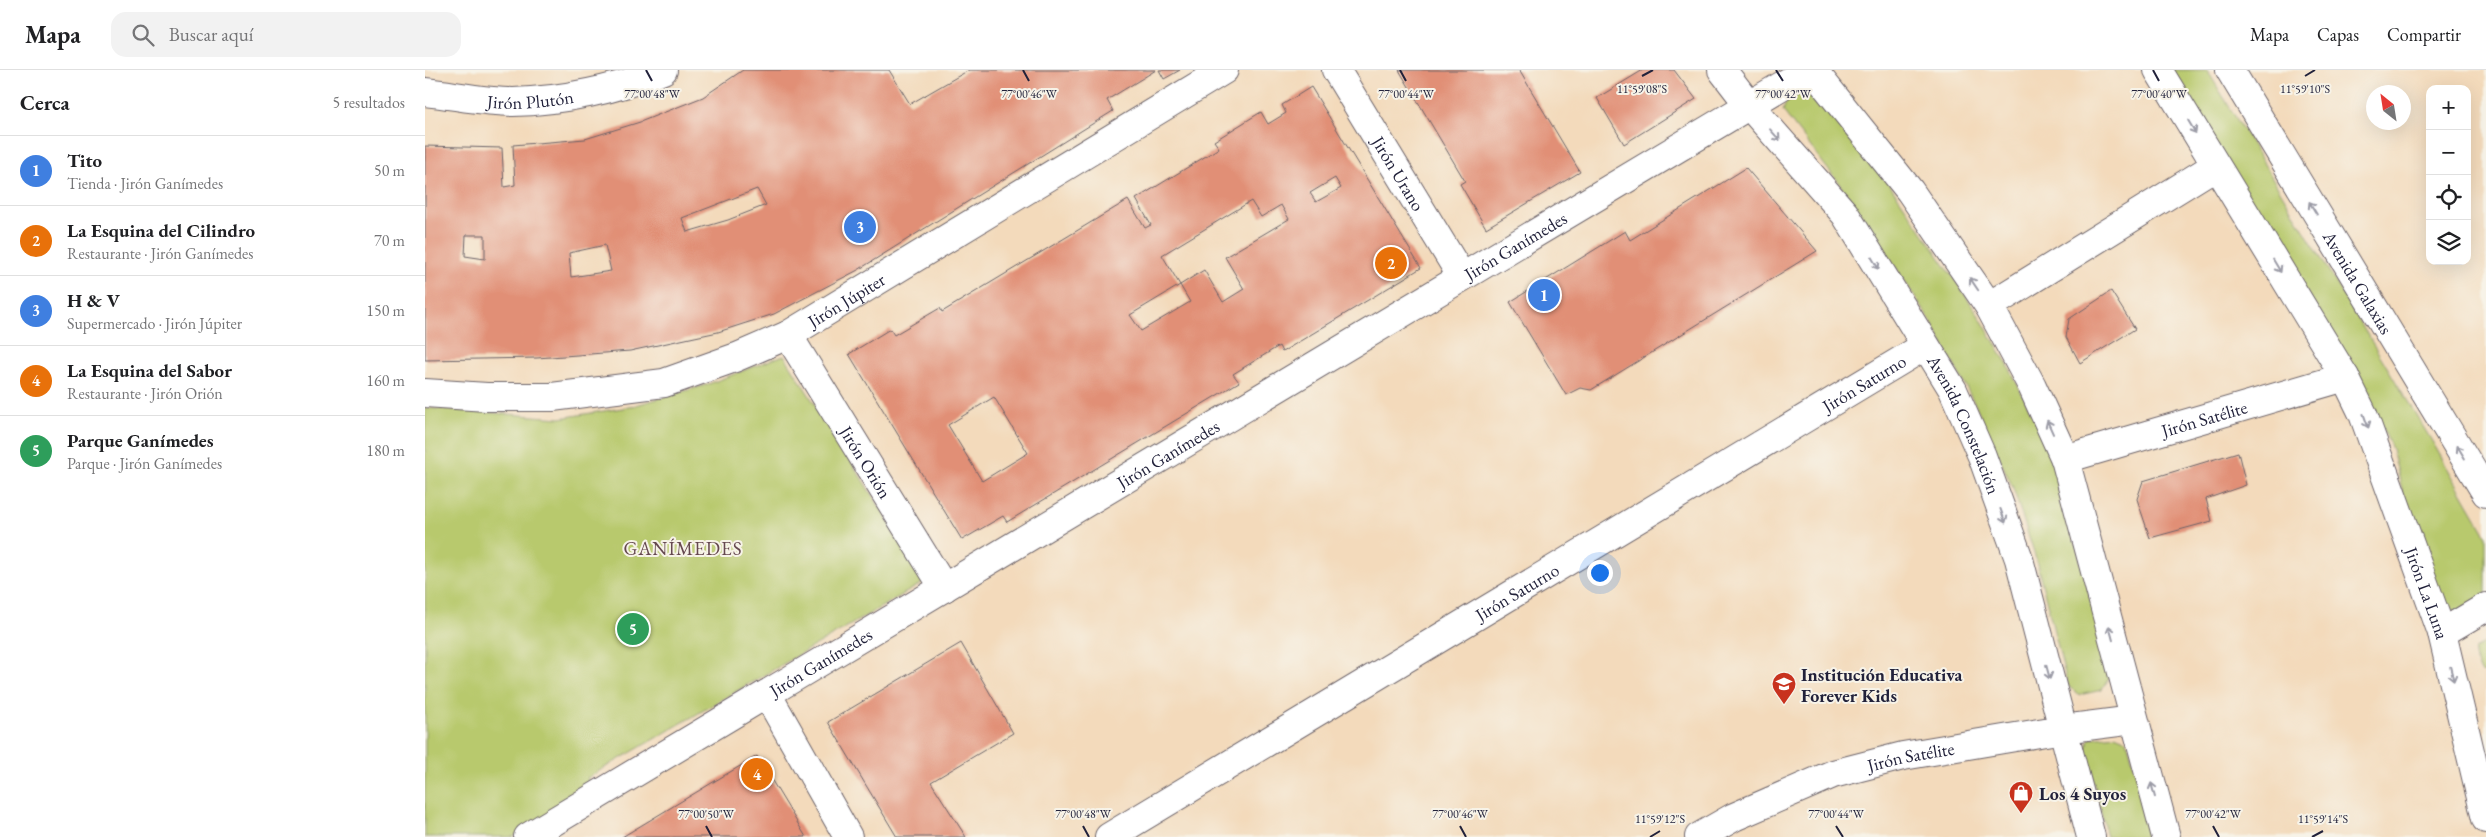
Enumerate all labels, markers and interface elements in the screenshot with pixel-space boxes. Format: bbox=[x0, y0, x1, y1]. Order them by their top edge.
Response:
search box bbox=[111, 12, 461, 57]
text: Mapa bbox=[25, 19, 81, 50]
icon: search bbox=[129, 21, 157, 49]
text: Buscar aquí bbox=[169, 22, 253, 47]
text: Mapa bbox=[2250, 23, 2289, 46]
text: Capas bbox=[2317, 23, 2359, 46]
text: Compartir bbox=[2387, 23, 2461, 46]
text: 11°59'08"S bbox=[1617, 81, 1667, 97]
text: 11°59'10"S bbox=[2280, 81, 2330, 97]
street label: Jirón Plutón bbox=[484, 84, 576, 114]
north arrow bbox=[2366, 85, 2411, 130]
map controls bbox=[2426, 85, 2471, 265]
button: + bbox=[2426, 85, 2471, 130]
text: 77°00'48"W bbox=[624, 86, 681, 102]
text: 77°00'46"W bbox=[1001, 86, 1058, 102]
text: 77°00'44"W bbox=[1378, 86, 1435, 102]
text: 77°00'42"W bbox=[1755, 86, 1812, 102]
text: 77°00'40"W bbox=[2131, 86, 2188, 102]
text: Cerca bbox=[20, 89, 70, 116]
text: 5 resultados bbox=[333, 92, 405, 113]
one-way arrow bbox=[2188, 119, 2198, 133]
one-way arrow bbox=[1769, 128, 1781, 141]
street label: Jirón Urano bbox=[1366, 130, 1430, 215]
button: − bbox=[2426, 130, 2471, 175]
text: Tito bbox=[67, 148, 102, 173]
text: 1 bbox=[32, 160, 40, 181]
text: 50 m bbox=[374, 160, 405, 181]
text: Tienda · Jirón Ganímedes bbox=[67, 173, 223, 194]
button: locate bbox=[2426, 175, 2471, 220]
one-way arrow bbox=[2308, 201, 2318, 215]
street label: Jirón Ganímedes bbox=[1458, 206, 1571, 286]
pin: 3 bbox=[844, 208, 876, 246]
text: La Esquina del Cilindro bbox=[67, 218, 255, 243]
button: layers bbox=[2426, 220, 2471, 265]
street label: Avenida Galaxias bbox=[2318, 226, 2399, 338]
text: 2 bbox=[32, 230, 40, 251]
text: 70 m bbox=[374, 230, 405, 251]
text: Restaurante · Jirón Ganímedes bbox=[67, 243, 253, 264]
pin: 2 bbox=[1375, 244, 1407, 282]
one-way arrow bbox=[1870, 255, 1880, 269]
one-way arrow bbox=[2272, 258, 2282, 272]
street label: Jirón Júpiter bbox=[801, 267, 889, 333]
pin: 1 bbox=[1528, 276, 1560, 314]
one-way arrow bbox=[1968, 277, 1979, 291]
text: H & V bbox=[67, 288, 120, 313]
text: 3 bbox=[32, 300, 40, 321]
text: 150 m bbox=[366, 300, 405, 321]
text: Supermercado · Jirón Júpiter bbox=[67, 313, 242, 334]
street label: Jirón Saturno bbox=[1816, 349, 1910, 418]
street label: Avenida Constelación bbox=[1922, 350, 2006, 497]
text: La Esquina del Sabor bbox=[67, 358, 232, 383]
text: 4 bbox=[32, 370, 40, 391]
text: 160 m bbox=[366, 370, 405, 391]
text: Restaurante · Jirón Orión bbox=[67, 383, 223, 404]
street label: Jirón Satélite bbox=[2157, 395, 2250, 442]
one-way arrow bbox=[2362, 413, 2371, 428]
street label: Jirón Ganímedes bbox=[1111, 414, 1224, 494]
street label: Jirón Orión bbox=[834, 420, 898, 503]
one-way arrow bbox=[2045, 420, 2055, 435]
text: Parque Ganímedes bbox=[67, 428, 214, 453]
text: 5 bbox=[32, 440, 40, 461]
text: 180 m bbox=[366, 440, 405, 461]
one-way arrow bbox=[2455, 445, 2465, 459]
text: Parque · Jirón Ganímedes bbox=[67, 453, 222, 474]
one-way arrow bbox=[1999, 507, 2008, 523]
district label: GANÍMEDES bbox=[623, 536, 743, 561]
street label: Jirón La Luna bbox=[2400, 542, 2455, 642]
street label: Jirón Saturno bbox=[1469, 558, 1563, 627]
your location bbox=[1587, 560, 1613, 586]
pin: 5 bbox=[617, 610, 649, 648]
street label: Jirón Ganímedes bbox=[763, 622, 876, 702]
one-way arrow bbox=[2106, 626, 2115, 642]
place label: Institución Educativa Forever Kids bbox=[1801, 663, 1963, 707]
one-way arrow bbox=[2044, 663, 2053, 679]
one-way arrow bbox=[2448, 666, 2457, 682]
school or university icon: Institución Educativa Forever Kids bbox=[1771, 671, 1797, 705]
street label: Jirón Satélite bbox=[1863, 736, 1956, 777]
pin: 4 bbox=[741, 755, 773, 793]
shop icon: Los 4 Suyos bbox=[2008, 780, 2034, 814]
place label: Los 4 Suyos bbox=[2039, 782, 2126, 805]
one-way arrow bbox=[2148, 782, 2157, 798]
text: 77°00'50"W bbox=[678, 806, 735, 822]
text: 77°00'48"W bbox=[1055, 806, 1112, 822]
text: 77°00'46"W bbox=[1432, 806, 1489, 822]
text: 77°00'44"W bbox=[1808, 806, 1865, 822]
text: 77°00'42"W bbox=[2185, 806, 2242, 822]
text: 11°59'12"S bbox=[1635, 811, 1685, 827]
text: 11°59'14"S bbox=[2298, 811, 2348, 827]

